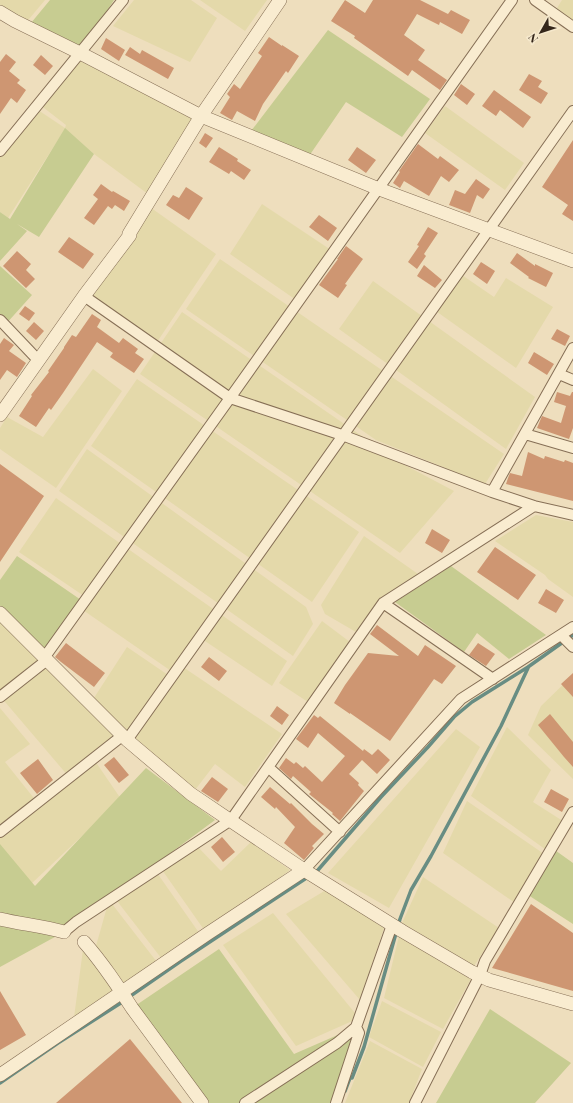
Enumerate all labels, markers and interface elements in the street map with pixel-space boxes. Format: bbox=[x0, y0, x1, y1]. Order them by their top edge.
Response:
north arrow bbox=[521, 12, 561, 52]
text: N bbox=[524, 31, 541, 46]

